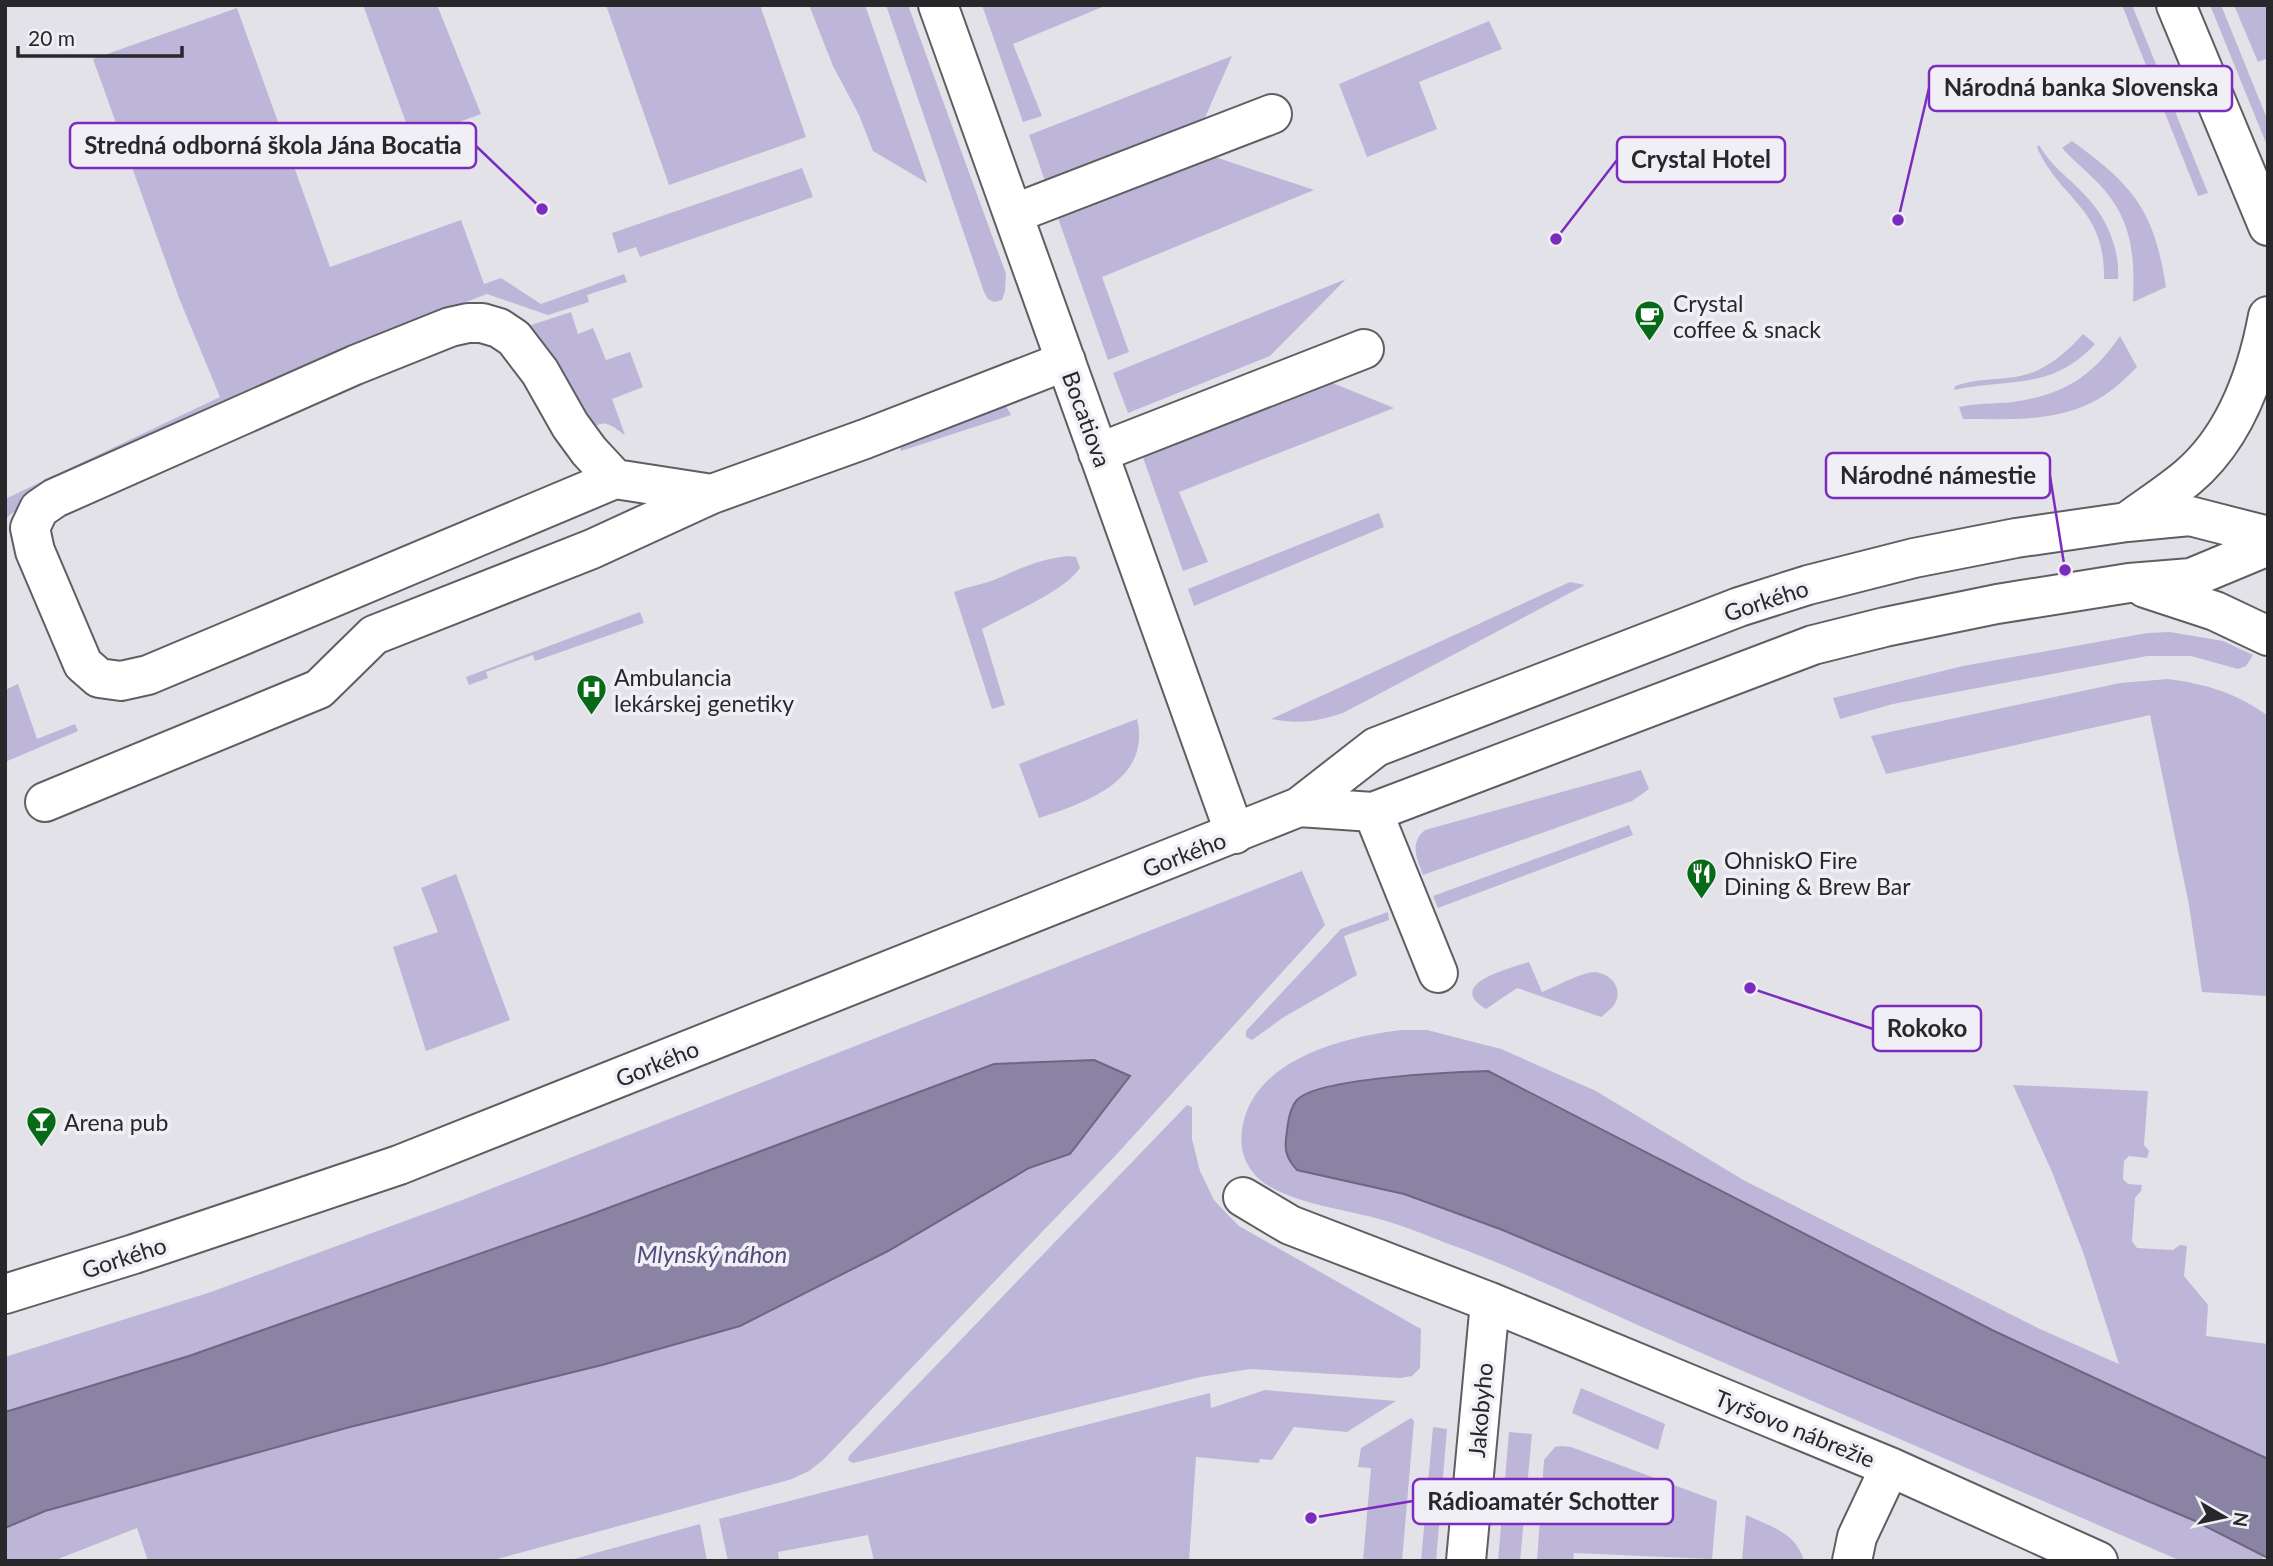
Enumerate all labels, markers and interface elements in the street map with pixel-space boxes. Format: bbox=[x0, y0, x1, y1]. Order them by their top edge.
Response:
scale bar bbox=[18, 14, 182, 58]
text: 20 m bbox=[28, 25, 75, 50]
callout: Národná banka Slovenska bbox=[1929, 66, 2232, 111]
text: Národná banka Slovenska bbox=[1944, 72, 2218, 101]
callout: Stredná odborná škola Jána Bocatia bbox=[70, 123, 476, 168]
text: Stredná odborná škola Jána Bocatia bbox=[84, 130, 462, 159]
callout: Crystal Hotel bbox=[1617, 137, 1785, 182]
text: Crystal Hotel bbox=[1631, 144, 1771, 173]
place label: Crystal coffee & snack bbox=[1673, 289, 1821, 343]
cafe icon: Crystal coffee & snack bbox=[1633, 299, 1667, 343]
street label: Bocatiova bbox=[1057, 367, 1117, 471]
callout: Národné námestie bbox=[1826, 453, 2050, 498]
text: Národné námestie bbox=[1840, 460, 2036, 489]
street label: Gorkého bbox=[1720, 573, 1812, 627]
place label: Ambulancia lekárskej genetiky bbox=[614, 663, 794, 717]
hospital icon: Ambulancia lekárskej genetiky bbox=[574, 673, 608, 717]
street label: Gorkého bbox=[1138, 825, 1230, 883]
place label: OhniskO Fire Dining & Brew Bar bbox=[1724, 846, 1911, 900]
restaurant icon: OhniskO Fire Dining & Brew Bar bbox=[1684, 856, 1718, 900]
callout: Rokoko bbox=[1873, 1006, 1981, 1051]
text: Rokoko bbox=[1887, 1013, 1967, 1042]
street label: Gorkého bbox=[611, 1034, 703, 1092]
bar icon: Arena pub bbox=[24, 1105, 58, 1149]
place label: Arena pub bbox=[64, 1108, 168, 1136]
street label: Gorkého bbox=[78, 1230, 170, 1284]
water label: Mlynský náhon bbox=[637, 1239, 787, 1268]
street label: Jakobyho bbox=[1462, 1361, 1498, 1459]
street label: Tyršovo nábrežie bbox=[1711, 1383, 1879, 1473]
callout: Rádioamatér Schotter bbox=[1413, 1479, 1673, 1524]
north arrow bbox=[2189, 1482, 2259, 1552]
text: Rádioamatér Schotter bbox=[1427, 1486, 1659, 1515]
text: N bbox=[2229, 1511, 2254, 1529]

